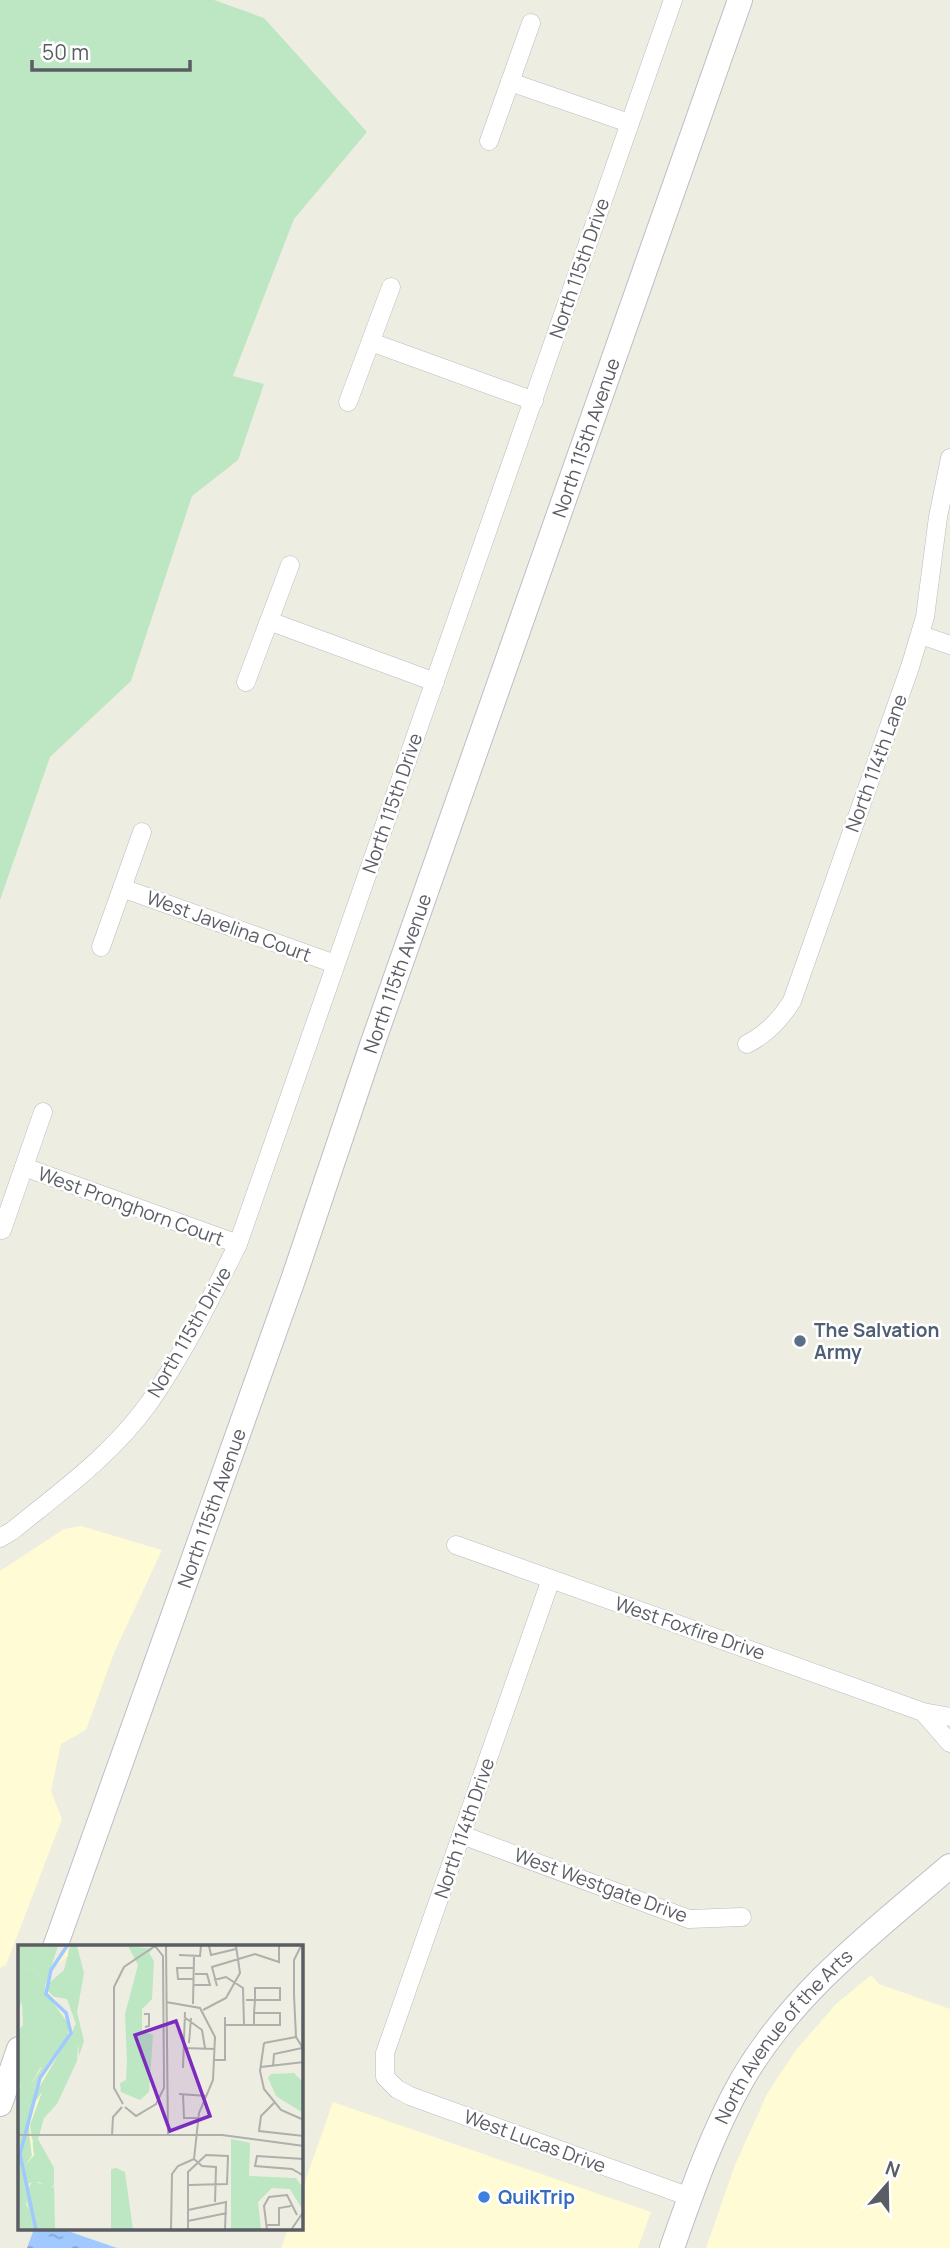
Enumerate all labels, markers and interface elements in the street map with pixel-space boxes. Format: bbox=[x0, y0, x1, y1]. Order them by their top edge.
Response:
scale bar bbox=[32, 28, 189, 72]
text: 50 m bbox=[42, 38, 89, 66]
street label: North 115th Drive bbox=[543, 194, 615, 342]
street label: North 115th Avenue bbox=[546, 354, 626, 521]
street label: North 114th Lane bbox=[839, 690, 913, 836]
street label: North 115th Drive bbox=[356, 729, 428, 877]
street label: West Javelina Court bbox=[143, 884, 315, 968]
street label: North 115th Avenue bbox=[357, 890, 437, 1057]
street label: West Pronghorn Court bbox=[34, 1160, 228, 1252]
street label: North 115th Drive bbox=[141, 1262, 237, 1402]
place label: The Salvation Army bbox=[814, 1317, 939, 1365]
marker: The Salvation Army bbox=[792, 1333, 808, 1349]
street label: North 115th Avenue bbox=[171, 1425, 252, 1591]
street label: West Foxfire Drive bbox=[612, 1590, 768, 1666]
street label: North 114th Drive bbox=[428, 1754, 500, 1902]
street label: West Westgate Drive bbox=[511, 1842, 691, 1928]
street label: North Avenue of the Arts bbox=[709, 1943, 858, 2128]
inset map bbox=[18, 1945, 303, 2230]
street label: West Lucas Drive bbox=[460, 2103, 610, 2179]
north arrow bbox=[852, 2150, 922, 2220]
text: N bbox=[882, 2154, 904, 2184]
place label: QuikTrip bbox=[498, 2184, 575, 2210]
marker: QuikTrip bbox=[476, 2189, 492, 2205]

